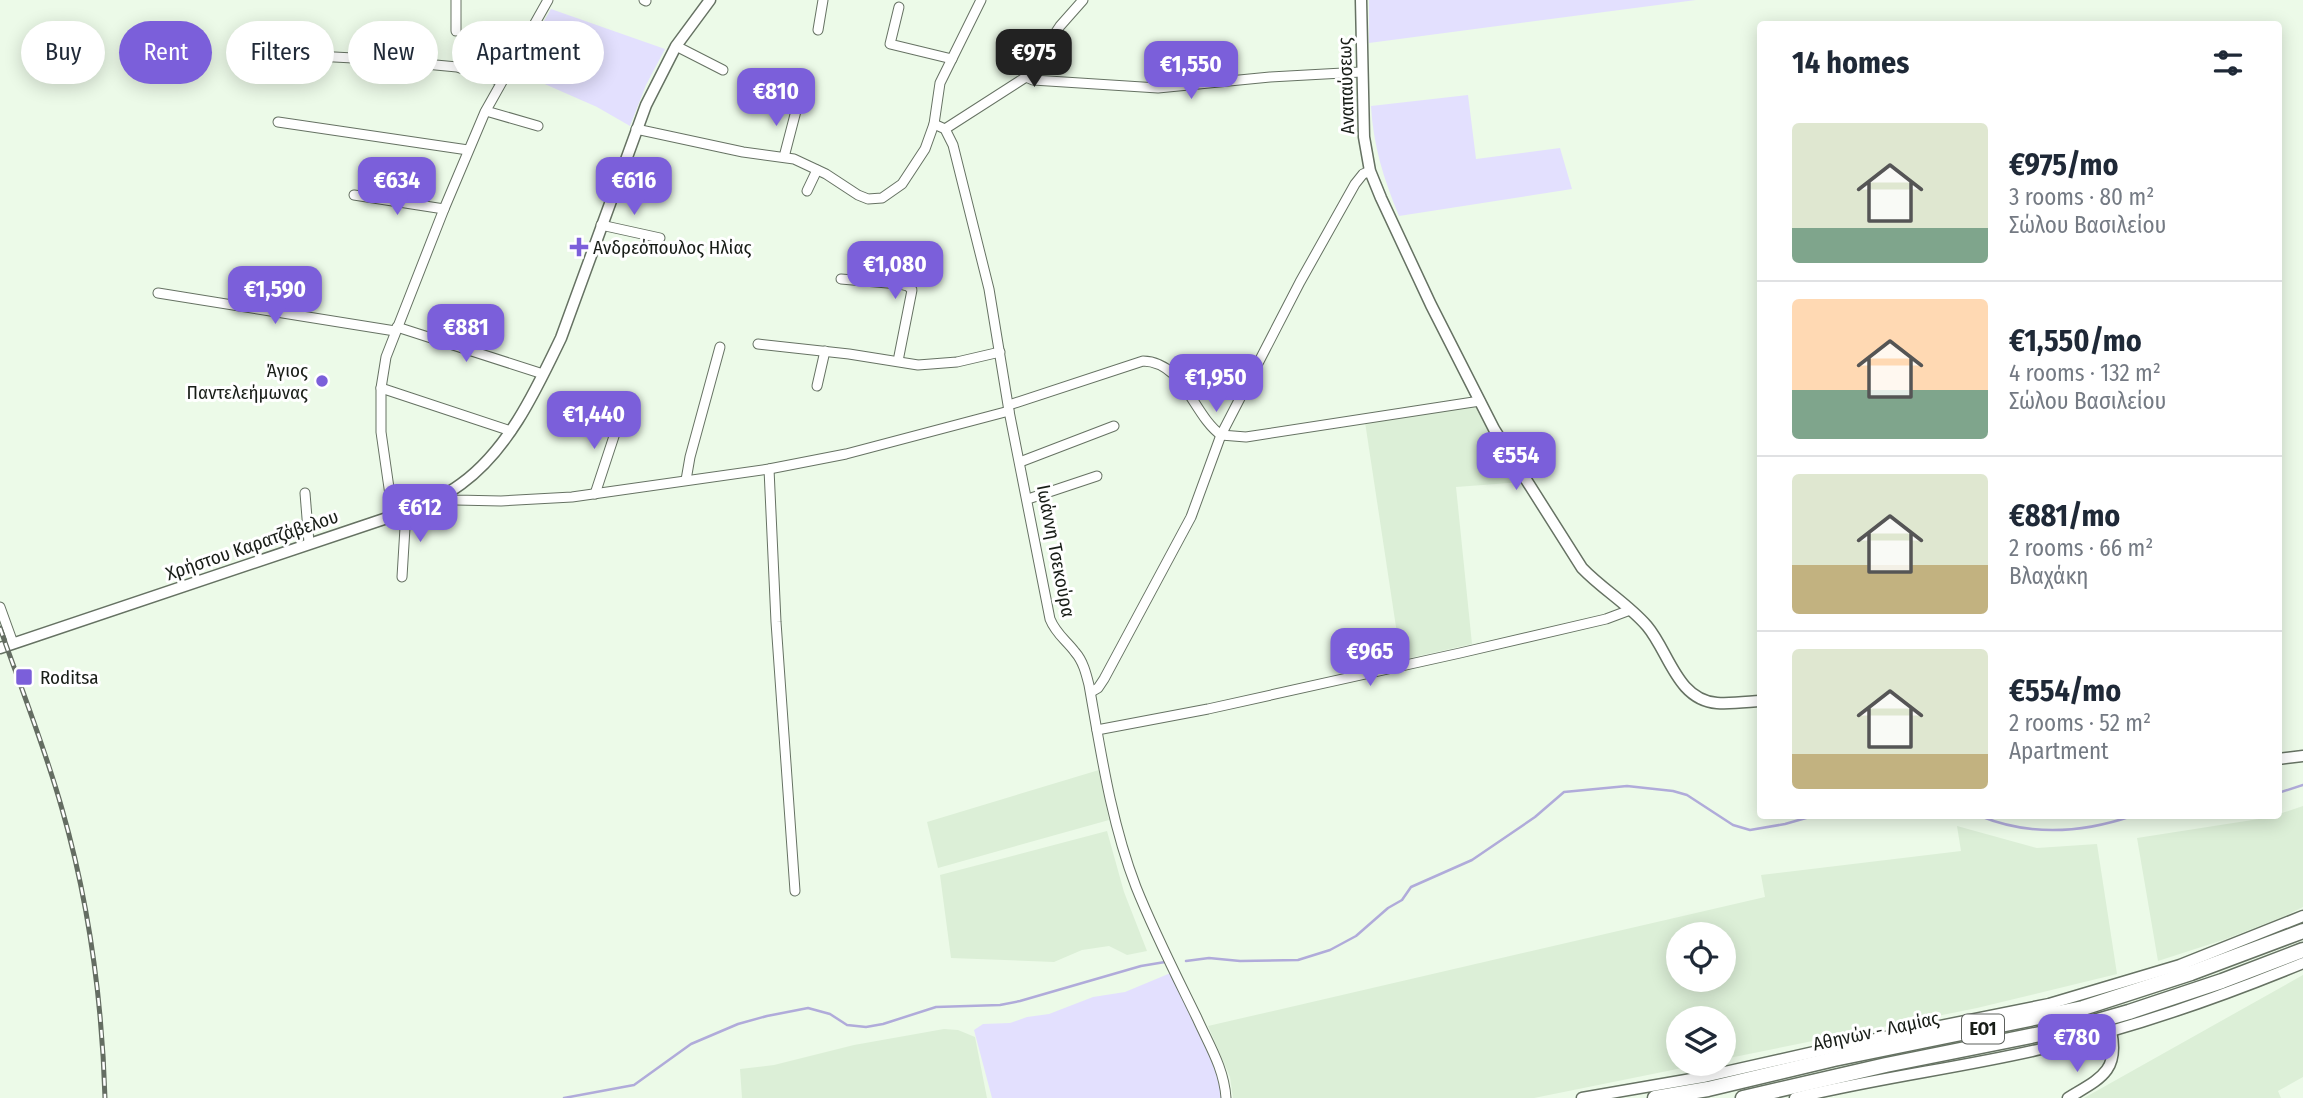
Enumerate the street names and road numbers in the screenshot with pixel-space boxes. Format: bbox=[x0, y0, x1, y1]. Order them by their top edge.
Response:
street label: Αναπαύσεως bbox=[1333, 37, 1359, 135]
street label: Ιωάννη Τσεκούρα bbox=[1032, 483, 1080, 619]
street label: Χρήστου Καρατζάβελου bbox=[163, 505, 341, 585]
street label: Αθηνών - Λαμίας bbox=[1811, 1006, 1941, 1056]
road number: ΕΟ1 bbox=[1962, 1014, 2004, 1044]

